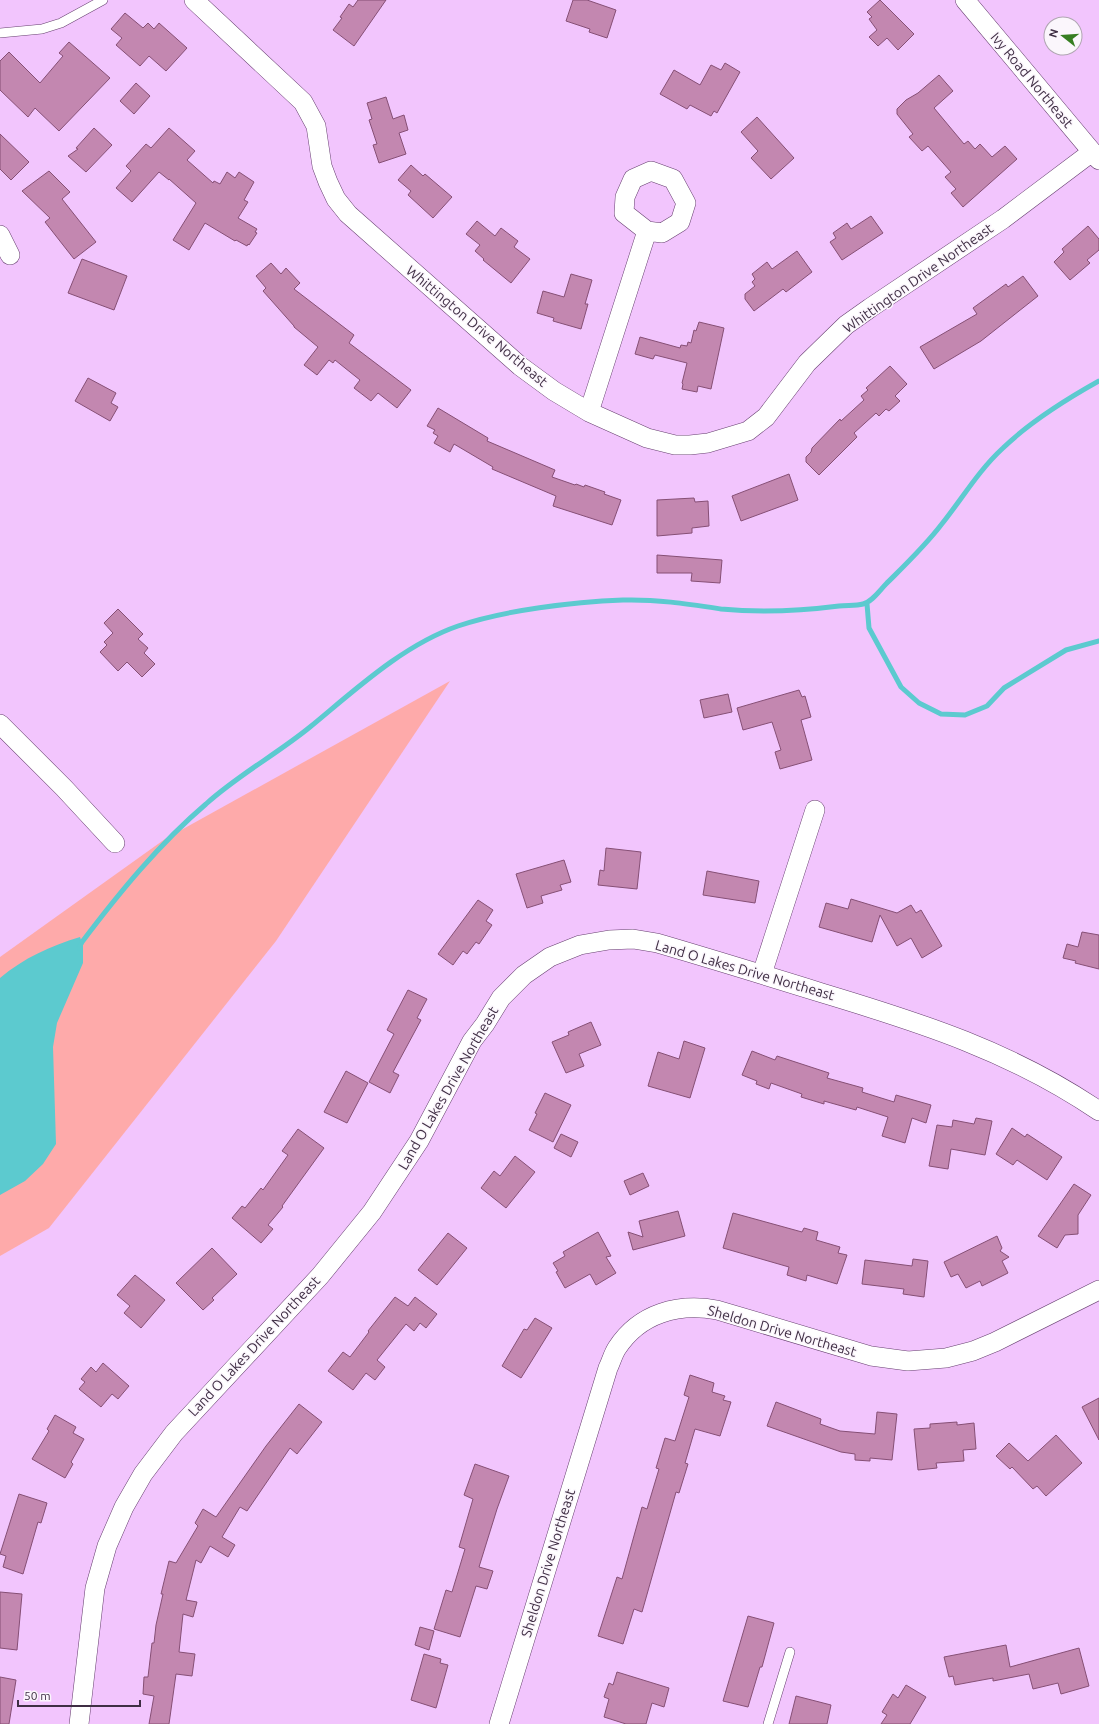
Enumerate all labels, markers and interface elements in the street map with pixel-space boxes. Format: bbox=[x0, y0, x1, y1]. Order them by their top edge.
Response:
north arrow bbox=[1043, 16, 1083, 56]
street label: Ivy Road Northeast bbox=[987, 29, 1077, 131]
street label: Whittington Drive Northeast bbox=[840, 220, 996, 336]
street label: Whittington Drive Northeast bbox=[403, 262, 551, 390]
street label: Land O Lakes Drive Northeast bbox=[654, 937, 837, 1003]
street label: Land O Lakes Drive Northeast bbox=[395, 1003, 502, 1172]
street label: Land O Lakes Drive Northeast bbox=[185, 1272, 324, 1419]
street label: Sheldon Drive Northeast bbox=[706, 1302, 859, 1360]
street label: Sheldon Drive Northeast bbox=[518, 1487, 578, 1639]
scale bar bbox=[18, 1682, 140, 1708]
text: 50 m bbox=[24, 1689, 51, 1702]

